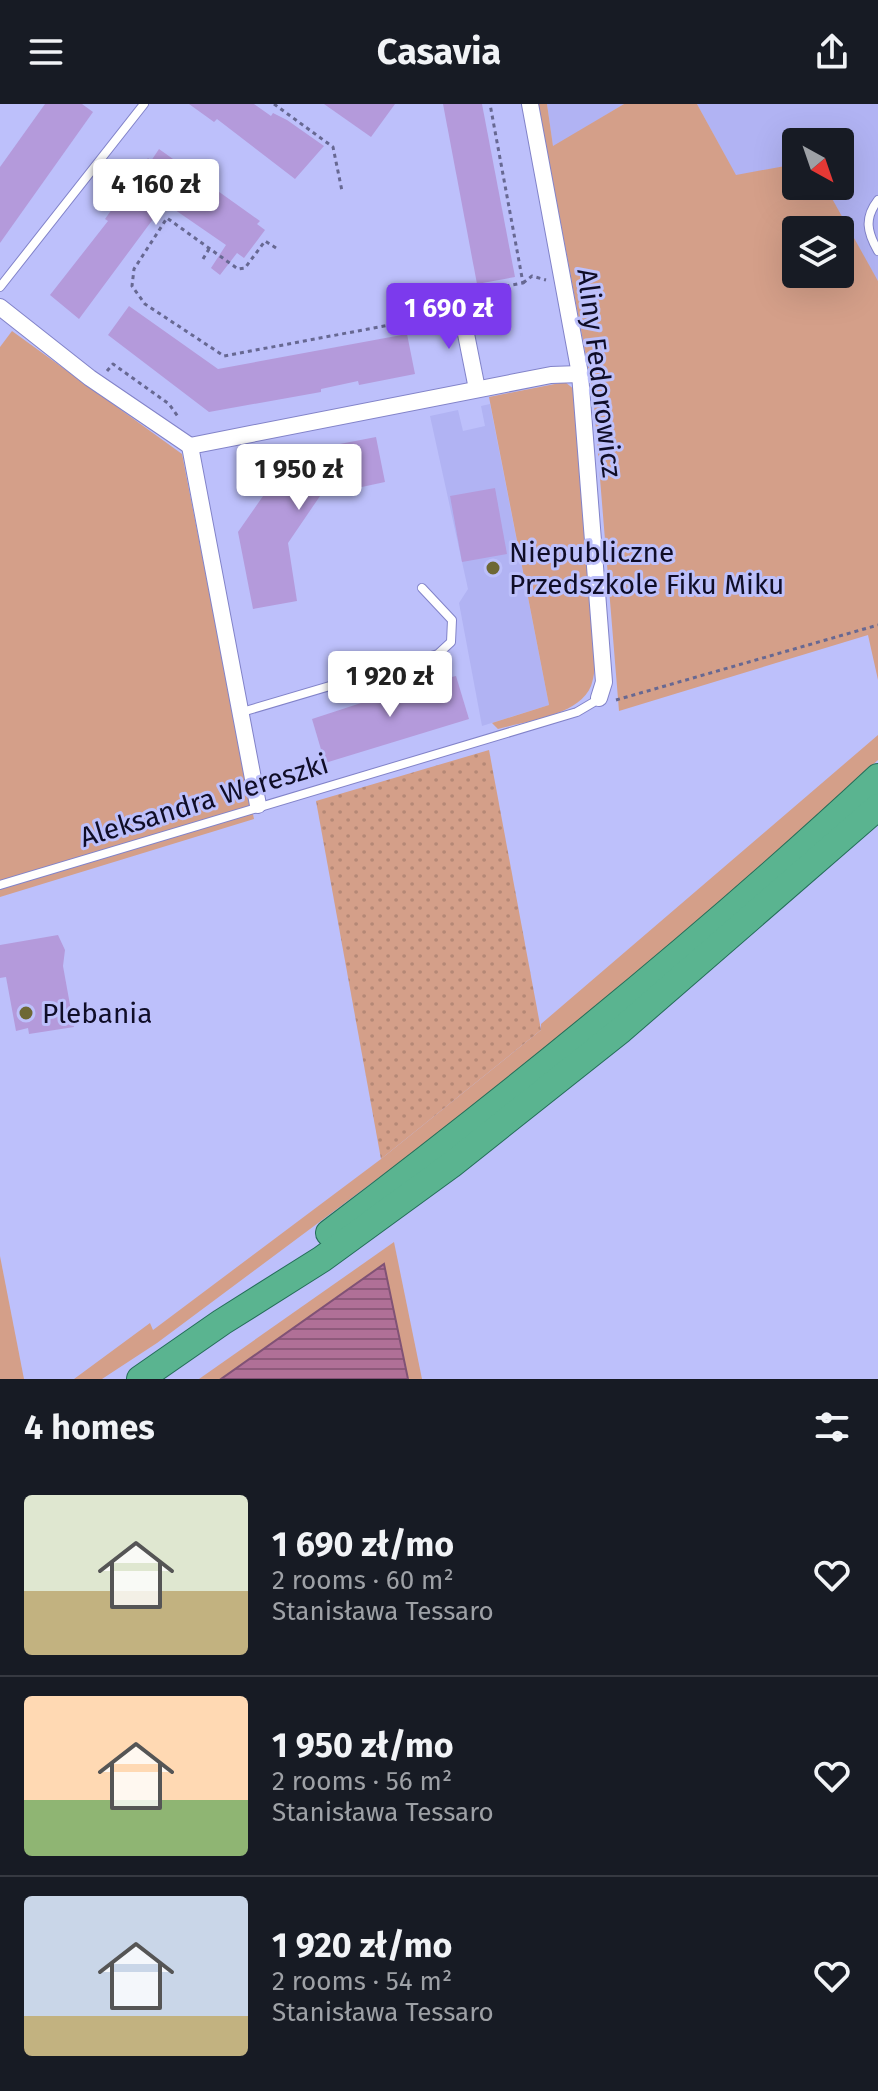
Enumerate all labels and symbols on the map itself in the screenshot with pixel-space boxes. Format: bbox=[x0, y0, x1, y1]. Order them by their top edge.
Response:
north arrow bbox=[782, 128, 854, 200]
pin: 4 160 zł bbox=[73, 159, 239, 227]
street label: Aliny Fedorowicz bbox=[570, 267, 629, 480]
pin: 1 690 zł bbox=[366, 283, 532, 351]
pin: 1 950 zł bbox=[216, 444, 382, 512]
place label: Niepubliczne Przedszkole Fiku Miku bbox=[509, 536, 784, 601]
marker: Niepubliczne Przedszkole Fiku Miku bbox=[484, 559, 502, 577]
pin: 1 920 zł bbox=[307, 651, 473, 719]
street label: Aleksandra Wereszki bbox=[76, 747, 332, 854]
place label: Plebania bbox=[42, 997, 152, 1030]
marker: Plebania bbox=[17, 1004, 35, 1022]

